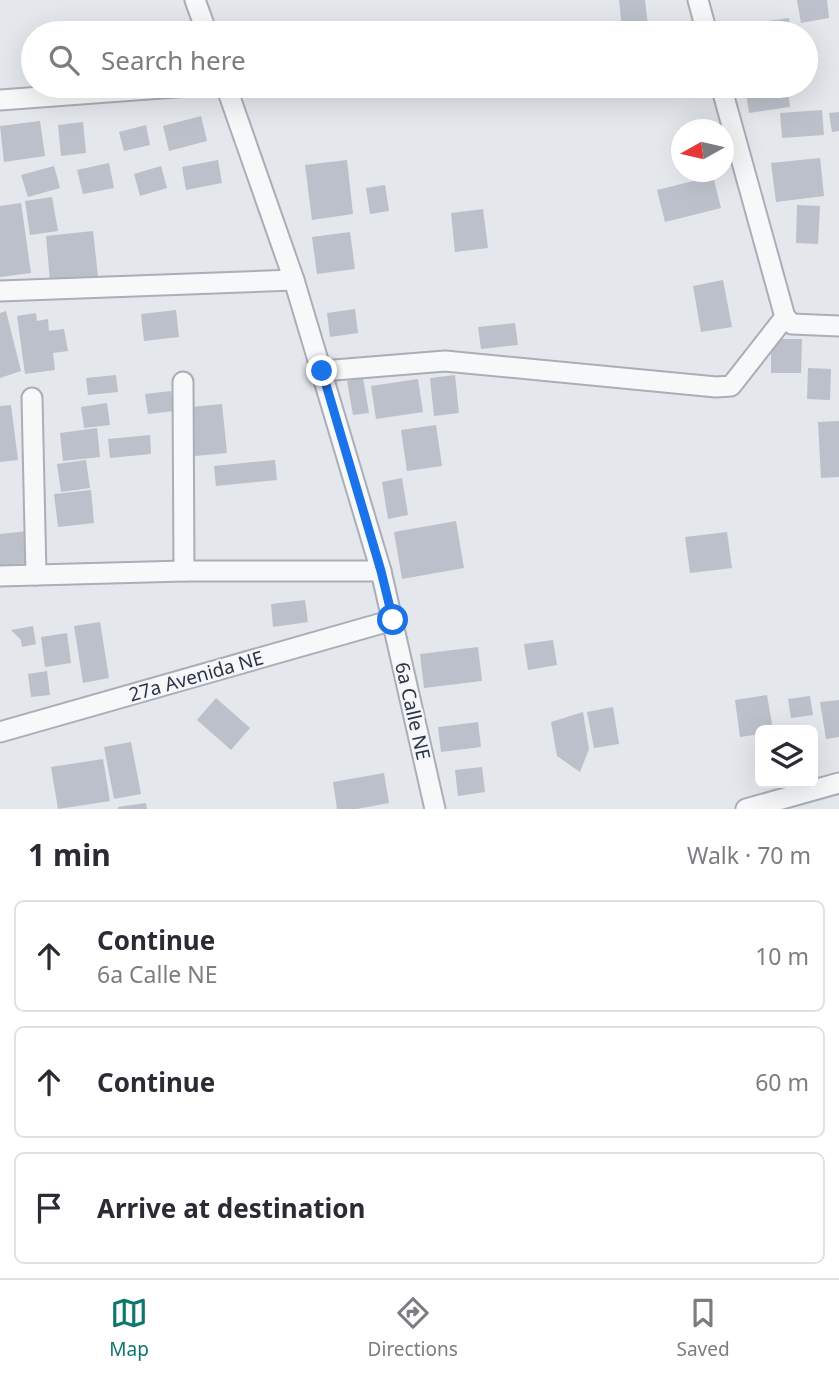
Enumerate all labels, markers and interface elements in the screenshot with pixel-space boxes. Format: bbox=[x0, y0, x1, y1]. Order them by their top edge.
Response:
search box bbox=[21, 21, 818, 98]
icon: search bbox=[45, 41, 83, 79]
text: Search here bbox=[101, 42, 246, 78]
north arrow bbox=[671, 119, 734, 182]
route end bbox=[306, 355, 337, 386]
route start bbox=[377, 604, 408, 635]
street label: 27a Avenida NE bbox=[126, 644, 266, 708]
street label: 6a Calle NE bbox=[389, 660, 437, 762]
map controls bbox=[755, 725, 818, 788]
button: layers bbox=[755, 725, 818, 788]
text: 1 min bbox=[28, 834, 111, 875]
text: Walk · 70 m bbox=[687, 839, 811, 871]
text: Continue bbox=[97, 922, 215, 958]
icon: ahead bbox=[30, 937, 68, 975]
text: 10 m bbox=[755, 940, 809, 972]
text: 6a Calle NE bbox=[97, 958, 218, 990]
icon: ahead bbox=[30, 1063, 68, 1101]
text: Continue bbox=[97, 1064, 215, 1100]
text: 60 m bbox=[755, 1066, 809, 1098]
icon: arrive bbox=[30, 1189, 68, 1227]
text: Arrive at destination bbox=[97, 1190, 366, 1226]
tab: Map bbox=[109, 1294, 149, 1362]
tab: Directions bbox=[368, 1294, 458, 1362]
tab: Saved bbox=[676, 1294, 730, 1362]

